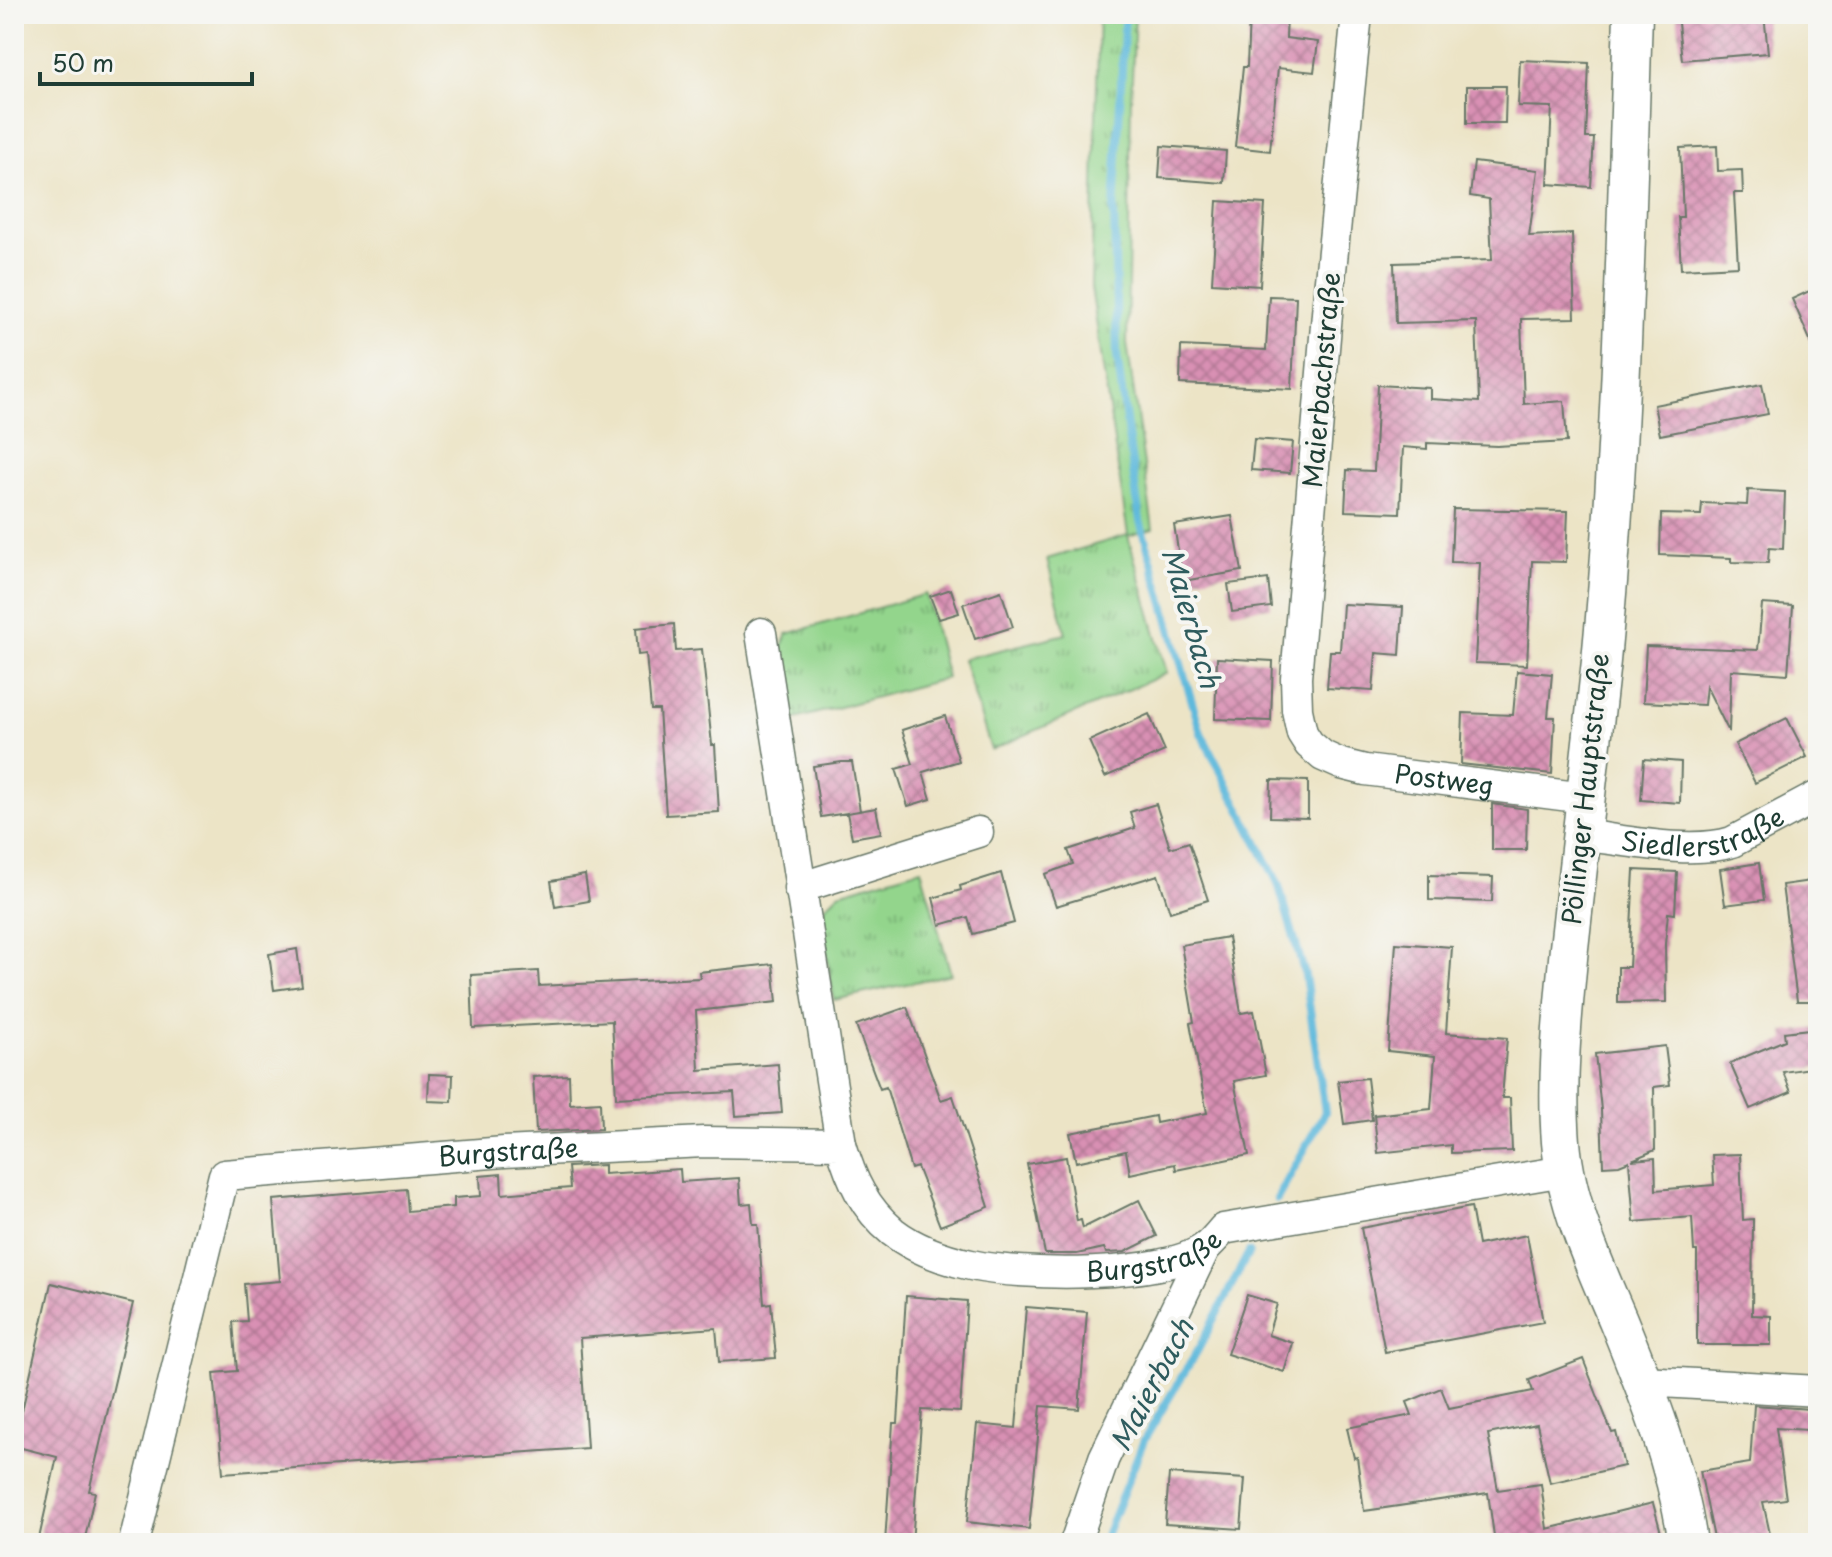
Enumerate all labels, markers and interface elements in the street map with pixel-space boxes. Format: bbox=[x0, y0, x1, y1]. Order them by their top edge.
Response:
scale bar bbox=[40, 36, 252, 86]
text: 50 m bbox=[52, 44, 114, 80]
street label: Maierbachstraße bbox=[1292, 270, 1349, 489]
water label: Maierbach bbox=[1152, 542, 1233, 693]
street label: Pöllinger Hauptstraße bbox=[1551, 651, 1618, 927]
street label: Postweg bbox=[1392, 753, 1496, 804]
street label: Siedlerstraße bbox=[1619, 797, 1791, 865]
street label: Burgstraße bbox=[436, 1127, 579, 1175]
street label: Burgstraße bbox=[1085, 1221, 1231, 1290]
water label: Maierbach bbox=[1098, 1310, 1204, 1458]

